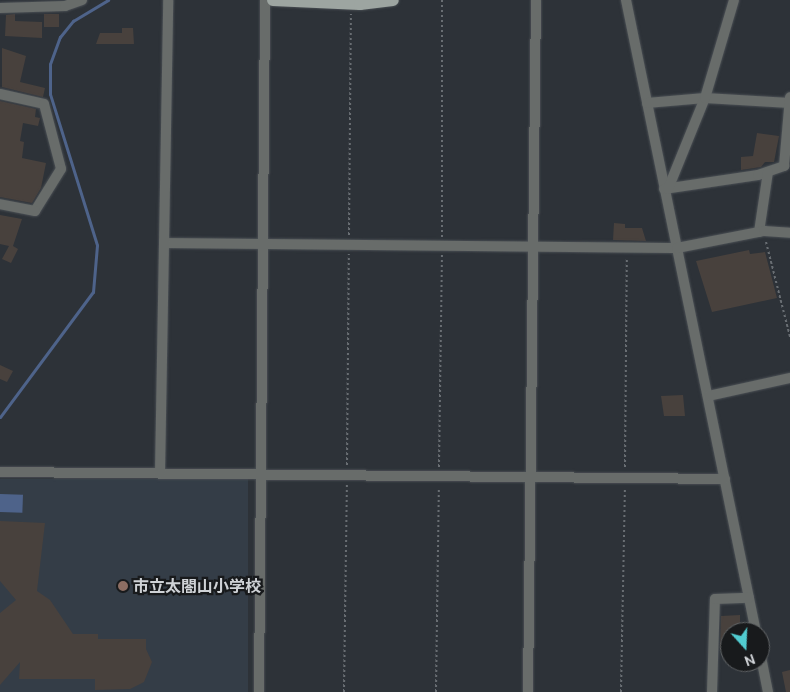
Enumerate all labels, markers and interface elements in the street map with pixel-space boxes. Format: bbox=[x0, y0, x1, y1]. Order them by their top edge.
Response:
place label: 市立太閤山小学校 bbox=[133, 576, 261, 596]
marker: 市立太閤山小学校 bbox=[117, 580, 129, 592]
north arrow bbox=[720, 622, 770, 672]
text: N bbox=[742, 651, 757, 669]

